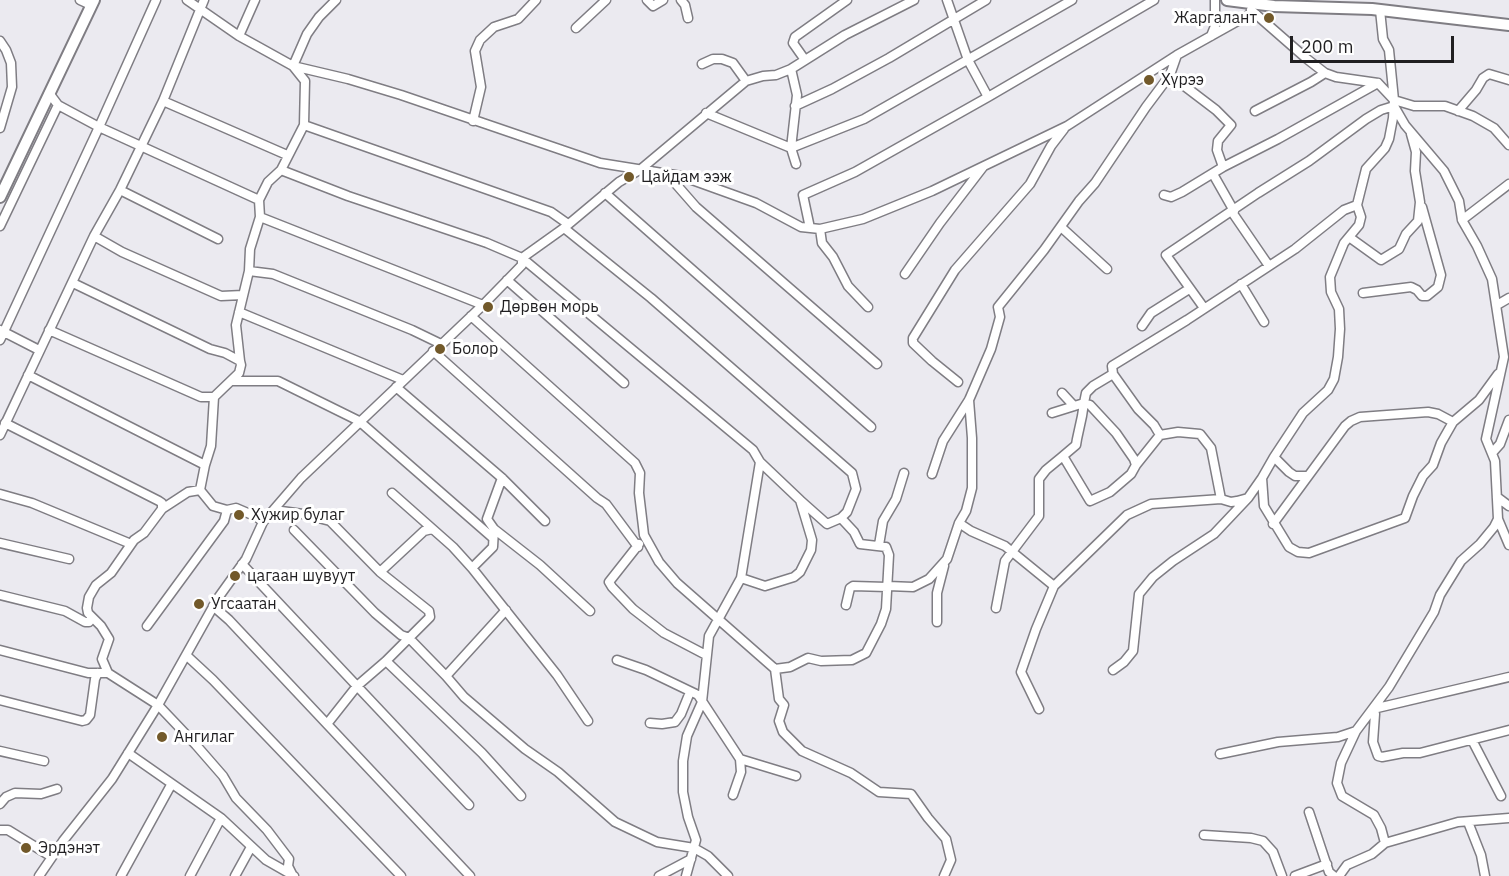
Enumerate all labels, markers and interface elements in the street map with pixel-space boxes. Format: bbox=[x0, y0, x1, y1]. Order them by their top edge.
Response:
place label: Жаргалант bbox=[1174, 8, 1257, 28]
marker: Жаргалант bbox=[1262, 11, 1276, 25]
scale bar bbox=[1293, 24, 1456, 62]
text: 200 m bbox=[1301, 35, 1353, 58]
place label: Хүрээ bbox=[1161, 70, 1204, 90]
marker: Хүрээ bbox=[1142, 73, 1156, 87]
place label: Цайдам ээж bbox=[641, 167, 732, 187]
marker: Цайдам ээж bbox=[622, 170, 636, 184]
place label: Дөрвөн морь bbox=[500, 297, 599, 317]
marker: Дөрвөн морь bbox=[481, 300, 495, 314]
place label: Болор bbox=[452, 339, 498, 359]
marker: Болор bbox=[433, 342, 447, 356]
place label: Хужир булаг bbox=[251, 505, 345, 525]
marker: Хужир булаг bbox=[232, 508, 246, 522]
place label: цагаан шувуут bbox=[247, 566, 355, 586]
marker: цагаан шувуут bbox=[228, 569, 242, 583]
place label: Угсаатан bbox=[211, 594, 277, 614]
marker: Угсаатан bbox=[192, 597, 206, 611]
place label: Ангилаг bbox=[174, 727, 235, 747]
marker: Ангилаг bbox=[155, 730, 169, 744]
place label: Эрдэнэт bbox=[38, 838, 100, 858]
marker: Эрдэнэт bbox=[19, 841, 33, 855]

